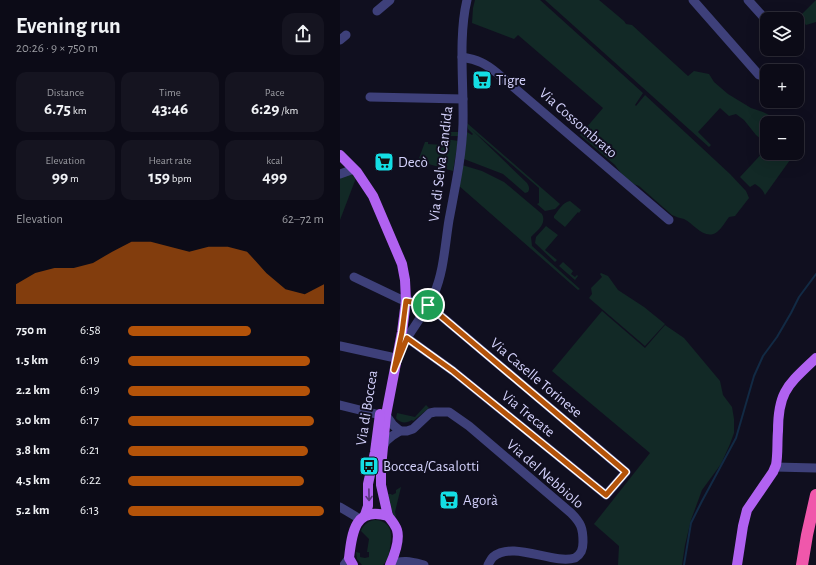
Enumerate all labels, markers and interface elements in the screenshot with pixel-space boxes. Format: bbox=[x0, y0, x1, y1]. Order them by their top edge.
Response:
map controls bbox=[760, 12, 804, 160]
button: layers bbox=[760, 12, 804, 56]
button: share bbox=[282, 13, 324, 55]
text: Evening run bbox=[16, 15, 121, 37]
text: 20:26 · 9 × 750 m bbox=[16, 42, 98, 55]
button: + bbox=[760, 64, 804, 108]
supermarket icon: Tigre bbox=[471, 69, 493, 91]
place label: Tigre bbox=[496, 73, 526, 88]
street label: Via Cossombrato bbox=[536, 85, 620, 161]
text: Distance bbox=[47, 87, 84, 98]
text: Time bbox=[159, 87, 181, 98]
text: Pace bbox=[265, 87, 285, 98]
text: 6.75 bbox=[44, 100, 71, 117]
text: 43:46 bbox=[152, 100, 188, 117]
text: 6:29 bbox=[251, 100, 279, 117]
text: km bbox=[71, 105, 87, 116]
text: /km bbox=[279, 105, 298, 116]
street label: Via di Selva Candida bbox=[426, 105, 456, 223]
button: − bbox=[760, 116, 804, 160]
supermarket icon: Decò bbox=[373, 151, 395, 173]
text: Elevation bbox=[45, 155, 85, 166]
text: Heart rate bbox=[148, 155, 192, 166]
text: kcal bbox=[266, 155, 283, 166]
place label: Decò bbox=[398, 155, 428, 170]
text: 99 bbox=[52, 168, 68, 185]
text: 159 bbox=[148, 168, 170, 185]
text: 499 bbox=[262, 168, 287, 185]
text: m bbox=[68, 173, 79, 184]
text: bpm bbox=[170, 173, 192, 184]
text: Elevation bbox=[16, 213, 63, 226]
text: 62–72 m bbox=[282, 213, 324, 226]
pin bbox=[411, 288, 445, 322]
icon: arrive bbox=[417, 294, 439, 316]
text: 750 m bbox=[16, 324, 46, 337]
text: 6:58 bbox=[80, 324, 101, 337]
street label: Via Caselle Torinese bbox=[487, 335, 585, 421]
text: 1.5 km bbox=[16, 354, 48, 367]
text: 6:19 bbox=[80, 354, 100, 367]
street label: Via di Boccea bbox=[354, 369, 380, 447]
text: 2.2 km bbox=[16, 384, 50, 397]
text: 6:19 bbox=[80, 384, 100, 397]
street label: Via Trecate bbox=[499, 388, 558, 440]
text: 3.0 km bbox=[16, 414, 50, 427]
text: 6:17 bbox=[80, 414, 99, 427]
street label: Via del Nebbiolo bbox=[504, 437, 586, 511]
text: 3.8 km bbox=[16, 444, 50, 457]
text: 6:21 bbox=[80, 444, 99, 457]
bus stop icon: Boccea/Casalotti bbox=[358, 455, 380, 477]
place label: Boccea/Casalotti bbox=[383, 459, 479, 474]
text: 4.5 km bbox=[16, 474, 50, 487]
text: 6:22 bbox=[80, 474, 101, 487]
one-way arrow bbox=[365, 488, 373, 501]
supermarket icon: Agorà bbox=[438, 489, 460, 511]
place label: Agorà bbox=[463, 493, 498, 508]
text: 5.2 km bbox=[16, 504, 50, 517]
text: 6:13 bbox=[80, 504, 99, 517]

